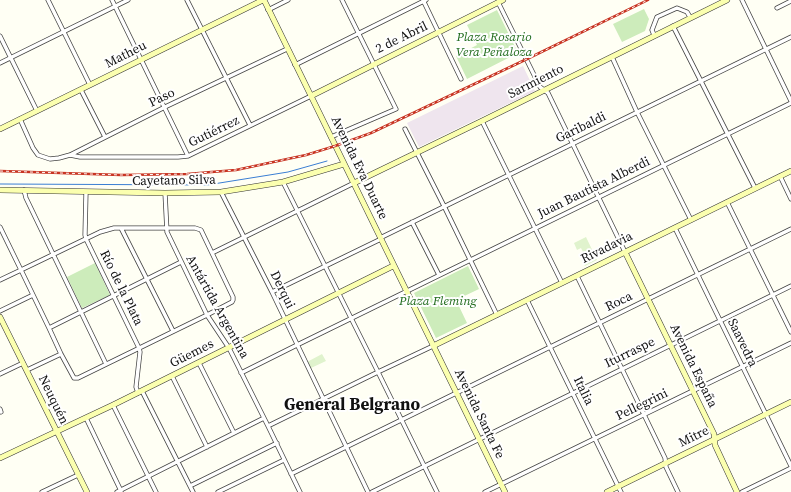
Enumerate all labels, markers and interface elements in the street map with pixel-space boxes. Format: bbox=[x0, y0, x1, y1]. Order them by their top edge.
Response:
street label: 2 de Abril bbox=[373, 19, 431, 57]
park label: Plaza Rosario Vera Peñaloza bbox=[456, 30, 532, 61]
street label: Matheu bbox=[103, 38, 149, 72]
street label: Sarmiento bbox=[506, 61, 566, 103]
street label: Paso bbox=[146, 85, 178, 111]
street label: Garibaldi bbox=[553, 109, 609, 147]
street label: Gutiérrez bbox=[186, 113, 242, 151]
street label: Avenida Eva Duarte bbox=[327, 114, 391, 222]
street label: Juan Bautista Alberdi bbox=[535, 154, 653, 222]
street label: Cayetano Silva bbox=[132, 172, 216, 190]
street label: Rivadavia bbox=[579, 229, 635, 267]
street label: Río de la Plata bbox=[96, 248, 146, 328]
street label: Antártida Argentina bbox=[182, 253, 252, 361]
street label: Derqui bbox=[266, 269, 298, 311]
street label: Roca bbox=[603, 289, 635, 315]
park label: Plaza Fleming bbox=[399, 294, 477, 310]
street label: Saavedra bbox=[724, 316, 760, 370]
street label: Avenida España bbox=[666, 322, 720, 410]
street label: Iturraspe bbox=[602, 334, 658, 372]
street label: Güemes bbox=[168, 336, 216, 372]
street label: Avenida Santa Fe bbox=[451, 367, 507, 461]
street label: Neuquén bbox=[34, 373, 72, 427]
street label: Italia bbox=[569, 374, 597, 408]
street label: Pellegrini bbox=[613, 386, 671, 424]
district label: General Belgrano bbox=[284, 396, 420, 416]
street label: Mitre bbox=[676, 423, 712, 451]

